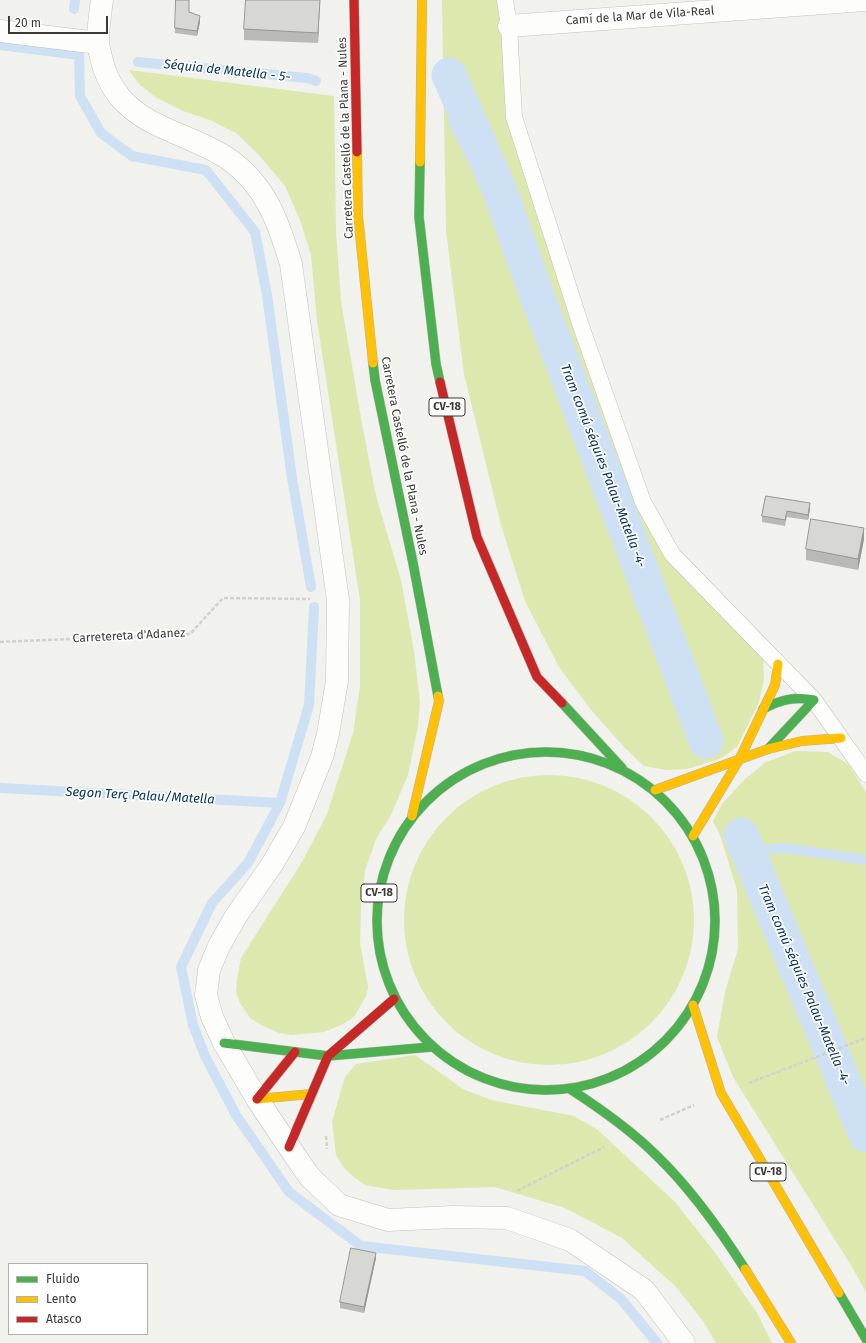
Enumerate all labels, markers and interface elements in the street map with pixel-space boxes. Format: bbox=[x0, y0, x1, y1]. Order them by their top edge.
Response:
street label: Camí de la Mar de Vila-Real bbox=[565, 4, 715, 28]
scale bar bbox=[10, 8, 110, 34]
text: 20 m bbox=[15, 16, 41, 30]
street label: Carretera Castelló de la Plana - Nules bbox=[335, 37, 357, 239]
water label: Séquia de Matella - 5- bbox=[163, 57, 291, 85]
street label: Carretera Castelló de la Plana - Nules bbox=[378, 355, 430, 557]
water label: Tram comú séquies Palau-Matella -4- bbox=[557, 362, 649, 570]
road number: CV-18 bbox=[429, 398, 465, 416]
street label: Carretereta d'Adanez bbox=[72, 626, 186, 646]
water label: Segon Terç Palau/Matella bbox=[65, 784, 215, 808]
water label: Tram comú séquies Palau-Matella -4- bbox=[754, 882, 854, 1088]
road number: CV-18 bbox=[361, 884, 397, 902]
road number: CV-18 bbox=[750, 1163, 786, 1181]
legend bbox=[8, 1263, 148, 1335]
text: Fluido bbox=[46, 1272, 80, 1286]
text: Lento bbox=[46, 1292, 76, 1306]
text: Atasco bbox=[46, 1312, 82, 1326]

